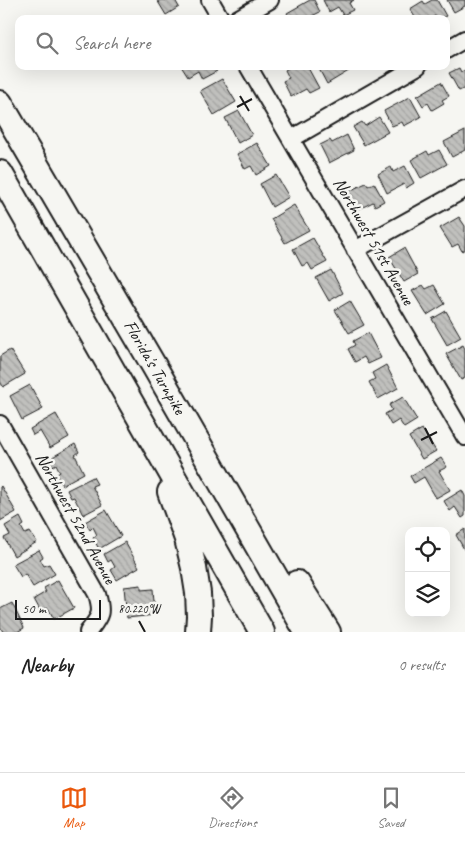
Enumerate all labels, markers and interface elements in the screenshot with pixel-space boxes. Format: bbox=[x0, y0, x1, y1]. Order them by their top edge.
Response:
search box bbox=[15, 15, 450, 70]
icon: search bbox=[33, 29, 61, 57]
text: Search here bbox=[73, 31, 150, 55]
street label: Northwest 51st Avenue bbox=[329, 173, 420, 310]
street label: Florida's Turnpike bbox=[119, 316, 191, 419]
street label: Northwest 52nd Avenue bbox=[31, 449, 122, 588]
map controls bbox=[405, 527, 450, 617]
button: locate bbox=[405, 527, 450, 572]
button: layers bbox=[405, 572, 450, 617]
scale bar bbox=[15, 597, 101, 620]
text: 50 m bbox=[22, 600, 46, 617]
text: 80.220°W bbox=[118, 601, 162, 617]
text: Nearby bbox=[20, 652, 73, 678]
text: 0 results bbox=[398, 655, 445, 675]
tab: Map bbox=[60, 784, 88, 831]
tab: Directions bbox=[208, 784, 257, 831]
tab: Saved bbox=[377, 784, 405, 831]

